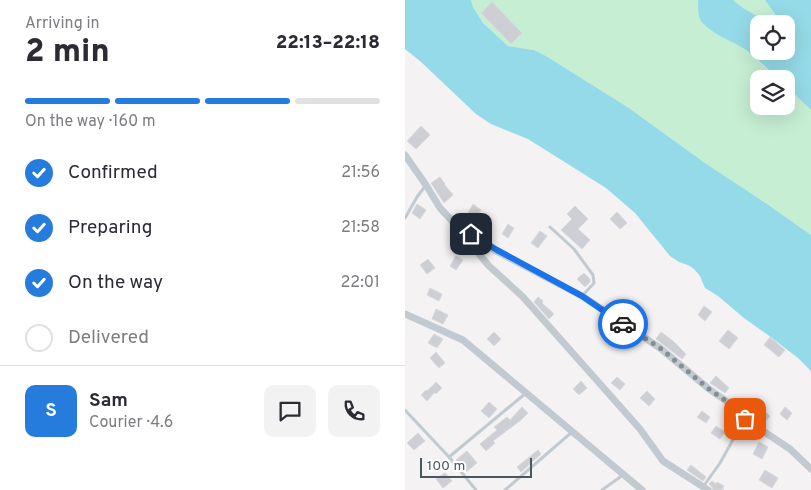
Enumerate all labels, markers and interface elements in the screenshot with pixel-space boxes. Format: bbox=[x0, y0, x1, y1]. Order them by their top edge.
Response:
text: Arriving in bbox=[25, 14, 100, 34]
map controls bbox=[750, 15, 795, 115]
button: locate bbox=[750, 15, 795, 60]
text: 22:13–22:18 bbox=[276, 31, 380, 55]
text: 2 min bbox=[25, 33, 110, 73]
button: layers bbox=[750, 70, 795, 115]
text: On the way · 160 m bbox=[25, 112, 156, 132]
icon: check bbox=[25, 159, 53, 187]
text: Confirmed bbox=[68, 161, 158, 185]
text: 21:56 bbox=[341, 163, 380, 183]
pin bbox=[450, 213, 492, 255]
icon: check bbox=[25, 214, 53, 242]
text: Preparing bbox=[68, 216, 152, 240]
text: 21:58 bbox=[341, 218, 380, 238]
icon: home bbox=[457, 220, 485, 248]
icon: check bbox=[25, 269, 53, 297]
text: On the way bbox=[68, 271, 163, 295]
text: 22:01 bbox=[341, 273, 380, 293]
courier bbox=[598, 299, 648, 349]
icon: car bbox=[609, 310, 637, 338]
text: Delivered bbox=[68, 326, 149, 350]
button: chat bbox=[264, 385, 316, 437]
button: phone bbox=[328, 385, 380, 437]
text: Sam bbox=[89, 389, 128, 413]
pin bbox=[724, 398, 766, 440]
text: S bbox=[45, 399, 57, 423]
icon: bag bbox=[731, 405, 759, 433]
text: Courier · 4.6 bbox=[89, 413, 173, 433]
scale bar bbox=[420, 455, 533, 478]
text: 100 m bbox=[427, 458, 465, 475]

